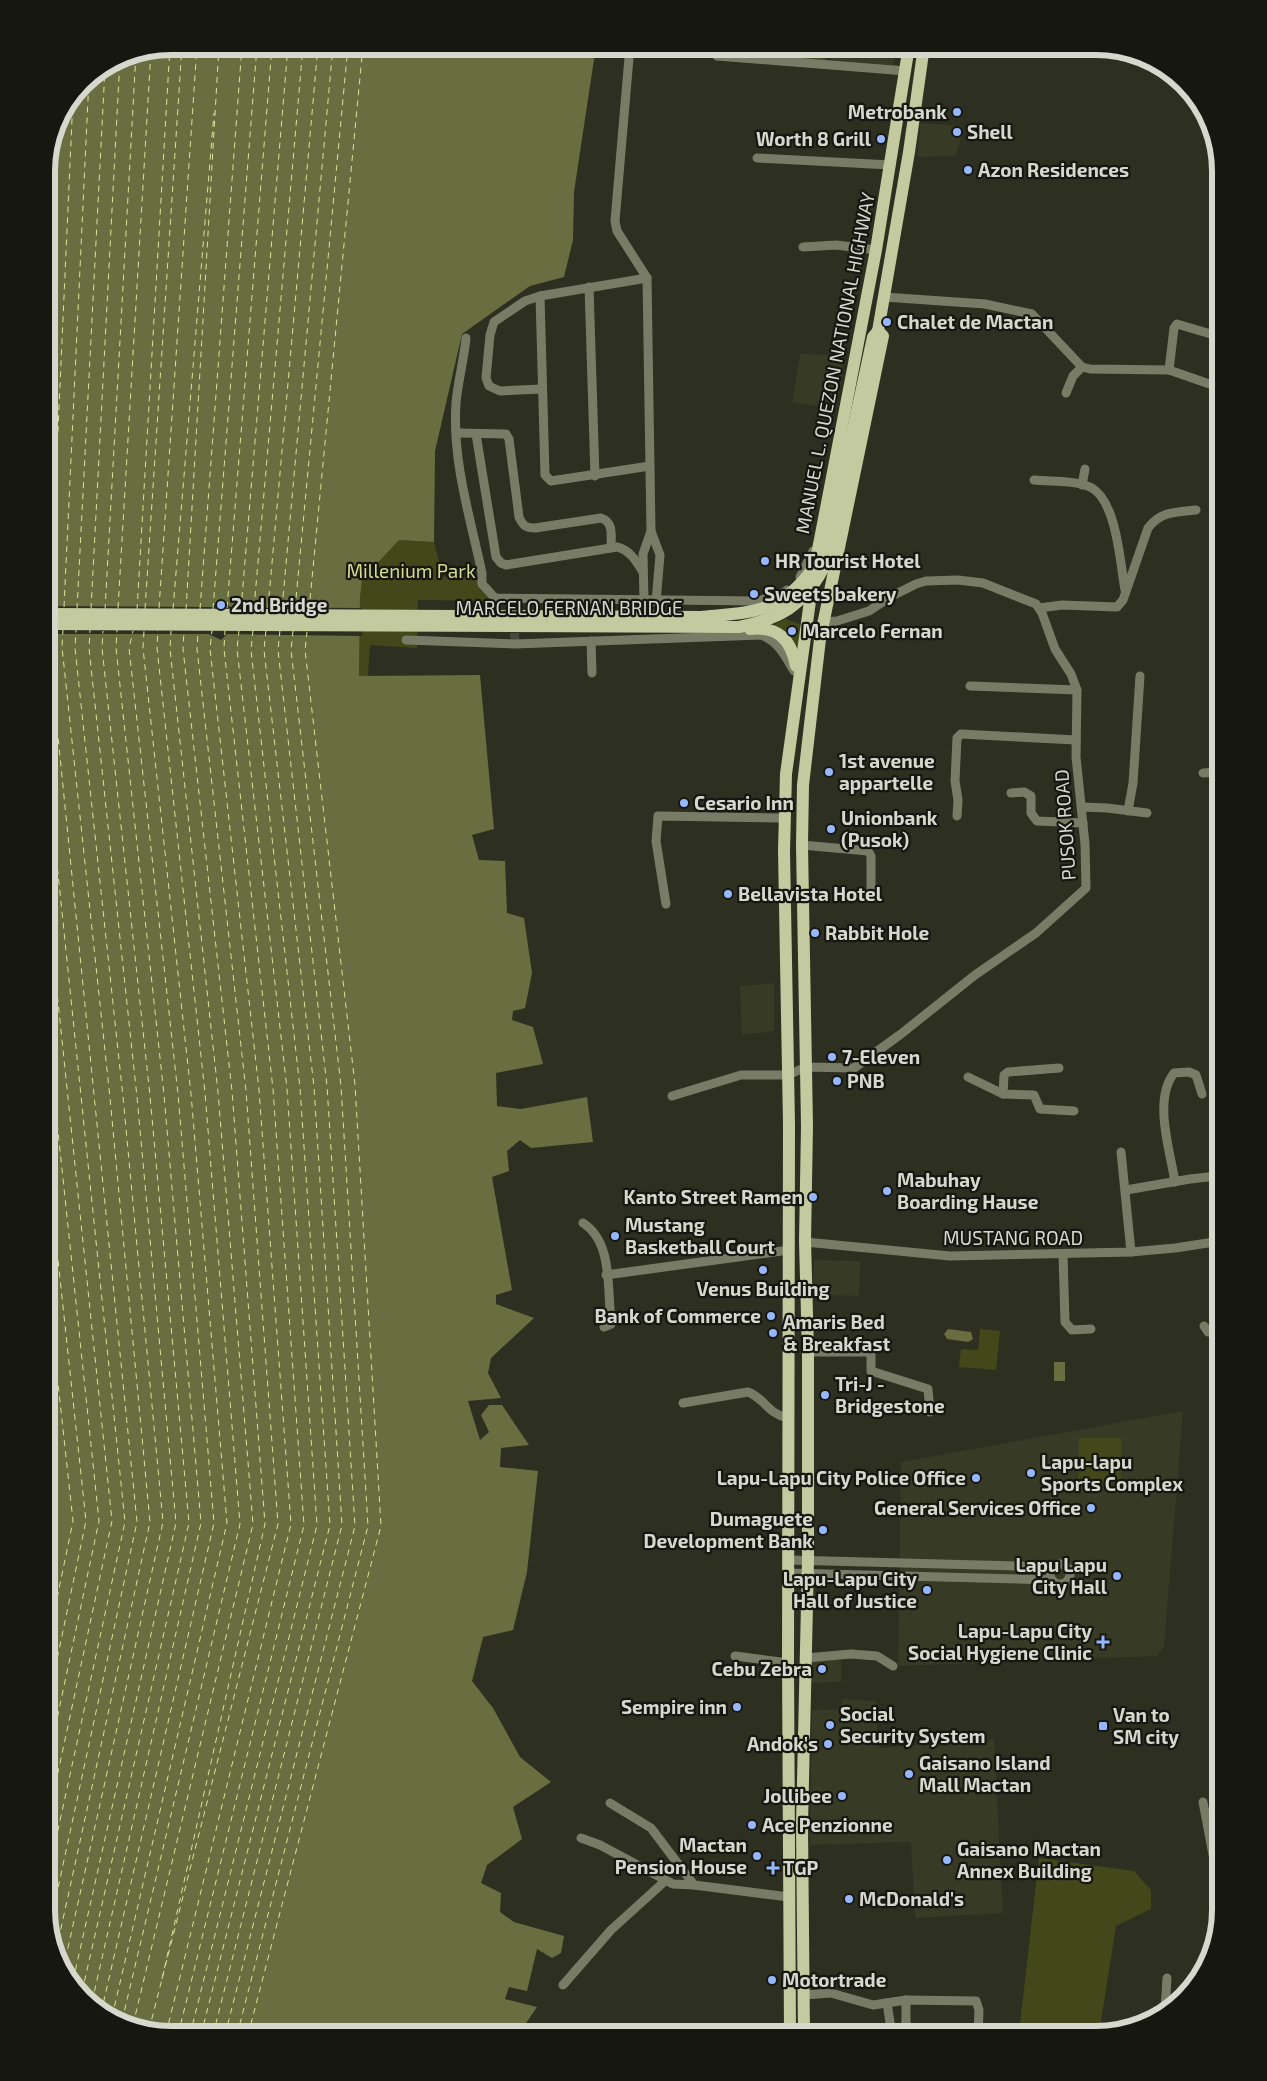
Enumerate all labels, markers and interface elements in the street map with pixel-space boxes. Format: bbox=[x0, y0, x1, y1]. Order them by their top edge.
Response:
place label: Metrobank bbox=[848, 100, 947, 123]
marker: Metrobank bbox=[951, 106, 963, 118]
place label: Shell bbox=[967, 120, 1014, 143]
marker: Shell bbox=[951, 126, 963, 138]
place label: Worth 8 Grill bbox=[756, 127, 872, 150]
marker: Worth 8 Grill bbox=[875, 133, 887, 145]
place label: Azon Residences bbox=[978, 158, 1129, 181]
marker: Azon Residences bbox=[962, 164, 974, 176]
street label: MANUEL L. QUEZON NATIONAL HIGHWAY bbox=[790, 190, 879, 535]
place label: Chalet de Mactan bbox=[897, 310, 1053, 333]
marker: Chalet de Mactan bbox=[881, 316, 893, 328]
place label: HR Tourist Hotel bbox=[775, 549, 921, 572]
marker: HR Tourist Hotel bbox=[759, 555, 771, 567]
park label: Millenium Park bbox=[346, 559, 476, 582]
place label: Sweets bakery bbox=[764, 582, 897, 606]
marker: Sweets bakery bbox=[748, 588, 760, 600]
place label: 2nd Bridge bbox=[231, 593, 328, 616]
street label: MARCELO FERNAN BRIDGE bbox=[455, 596, 683, 619]
marker: 2nd Bridge bbox=[215, 599, 227, 611]
place label: Marcelo Fernan bbox=[802, 619, 943, 642]
marker: Marcelo Fernan bbox=[786, 625, 798, 637]
place label: 1st avenue appartelle bbox=[839, 749, 935, 794]
marker: 1st avenue appartelle bbox=[823, 766, 835, 778]
street label: PUSOK ROAD bbox=[1049, 769, 1080, 881]
place label: Cesario Inn bbox=[694, 791, 794, 814]
marker: Cesario Inn bbox=[678, 797, 690, 809]
place label: Unionbank (Pusok) bbox=[841, 806, 938, 851]
marker: Unionbank (Pusok) bbox=[825, 823, 837, 835]
place label: Bellavista Hotel bbox=[738, 882, 883, 905]
marker: Bellavista Hotel bbox=[722, 888, 734, 900]
place label: Rabbit Hole bbox=[825, 921, 929, 944]
marker: Rabbit Hole bbox=[809, 927, 821, 939]
place label: 7-Eleven bbox=[842, 1045, 920, 1068]
marker: 7-Eleven bbox=[826, 1051, 838, 1063]
place label: PNB bbox=[847, 1069, 885, 1092]
marker: PNB bbox=[831, 1075, 843, 1087]
place label: Mabuhay Boarding Hause bbox=[897, 1168, 1039, 1213]
place label: Kanto Street Ramen bbox=[623, 1185, 803, 1208]
marker: Mabuhay Boarding Hause bbox=[881, 1185, 893, 1197]
marker: Kanto Street Ramen bbox=[807, 1191, 819, 1203]
place label: Mustang Basketball Court bbox=[625, 1213, 775, 1258]
street label: MUSTANG ROAD bbox=[943, 1226, 1083, 1249]
marker: Mustang Basketball Court bbox=[609, 1230, 621, 1242]
marker: Venus Building bbox=[757, 1264, 769, 1276]
place label: Venus Building bbox=[697, 1277, 829, 1300]
place label: Bank of Commerce bbox=[595, 1304, 761, 1327]
marker: Bank of Commerce bbox=[765, 1310, 777, 1322]
place label: Amaris Bed & Breakfast bbox=[783, 1310, 890, 1355]
marker: Amaris Bed & Breakfast bbox=[767, 1327, 779, 1339]
place label: Tri-J - Bridgestone bbox=[835, 1372, 945, 1417]
marker: Tri-J - Bridgestone bbox=[819, 1389, 831, 1401]
place label: Lapu-lapu Sports Complex bbox=[1041, 1450, 1183, 1495]
place label: Lapu-Lapu City Police Office bbox=[717, 1466, 966, 1490]
marker: Lapu-lapu Sports Complex bbox=[1025, 1467, 1037, 1479]
marker: Lapu-Lapu City Police Office bbox=[970, 1472, 982, 1484]
place label: General Services Office bbox=[874, 1496, 1081, 1519]
marker: General Services Office bbox=[1085, 1502, 1097, 1514]
place label: Dumaguete Development Bank bbox=[643, 1507, 813, 1552]
marker: Dumaguete Development Bank bbox=[817, 1524, 829, 1536]
place label: Lapu Lapu City Hall bbox=[1016, 1553, 1108, 1599]
place label: Lapu-Lapu City Hall of Justice bbox=[783, 1567, 917, 1612]
marker: Lapu Lapu City Hall bbox=[1111, 1570, 1123, 1582]
marker: Lapu-Lapu City Hall of Justice bbox=[921, 1584, 933, 1596]
place label: Lapu-Lapu City Social Hygiene Clinic bbox=[908, 1619, 1092, 1665]
marker: Lapu-Lapu City Social Hygiene Clinic bbox=[1096, 1635, 1110, 1649]
place label: Cebu Zebra bbox=[711, 1657, 812, 1680]
marker: Cebu Zebra bbox=[816, 1663, 828, 1675]
place label: Sempire inn bbox=[621, 1695, 727, 1718]
marker: Sempire inn bbox=[731, 1701, 743, 1713]
place label: Social Security System bbox=[840, 1702, 985, 1748]
place label: Van to SM city bbox=[1113, 1703, 1179, 1749]
marker: Social Security System bbox=[824, 1719, 836, 1731]
marker: Van to SM city bbox=[1097, 1720, 1109, 1732]
place label: Andok's bbox=[747, 1732, 818, 1755]
marker: Andok's bbox=[822, 1738, 834, 1750]
place label: Gaisano Island Mall Mactan bbox=[919, 1751, 1051, 1796]
marker: Gaisano Island Mall Mactan bbox=[903, 1768, 915, 1780]
place label: Jollibee bbox=[763, 1784, 832, 1807]
marker: Jollibee bbox=[836, 1790, 848, 1802]
place label: Ace Penzionne bbox=[762, 1813, 893, 1836]
marker: Ace Penzionne bbox=[746, 1819, 758, 1831]
place label: Mactan Pension House bbox=[615, 1833, 747, 1878]
place label: Gaisano Mactan Annex Building bbox=[957, 1837, 1101, 1882]
marker: Mactan Pension House bbox=[751, 1850, 763, 1862]
marker: Gaisano Mactan Annex Building bbox=[941, 1854, 953, 1866]
place label: TGP bbox=[783, 1856, 819, 1879]
marker: TGP bbox=[767, 1862, 779, 1874]
place label: McDonald's bbox=[859, 1887, 964, 1910]
marker: McDonald's bbox=[843, 1893, 855, 1905]
place label: Motortrade bbox=[782, 1968, 887, 1991]
marker: Motortrade bbox=[766, 1974, 778, 1986]

